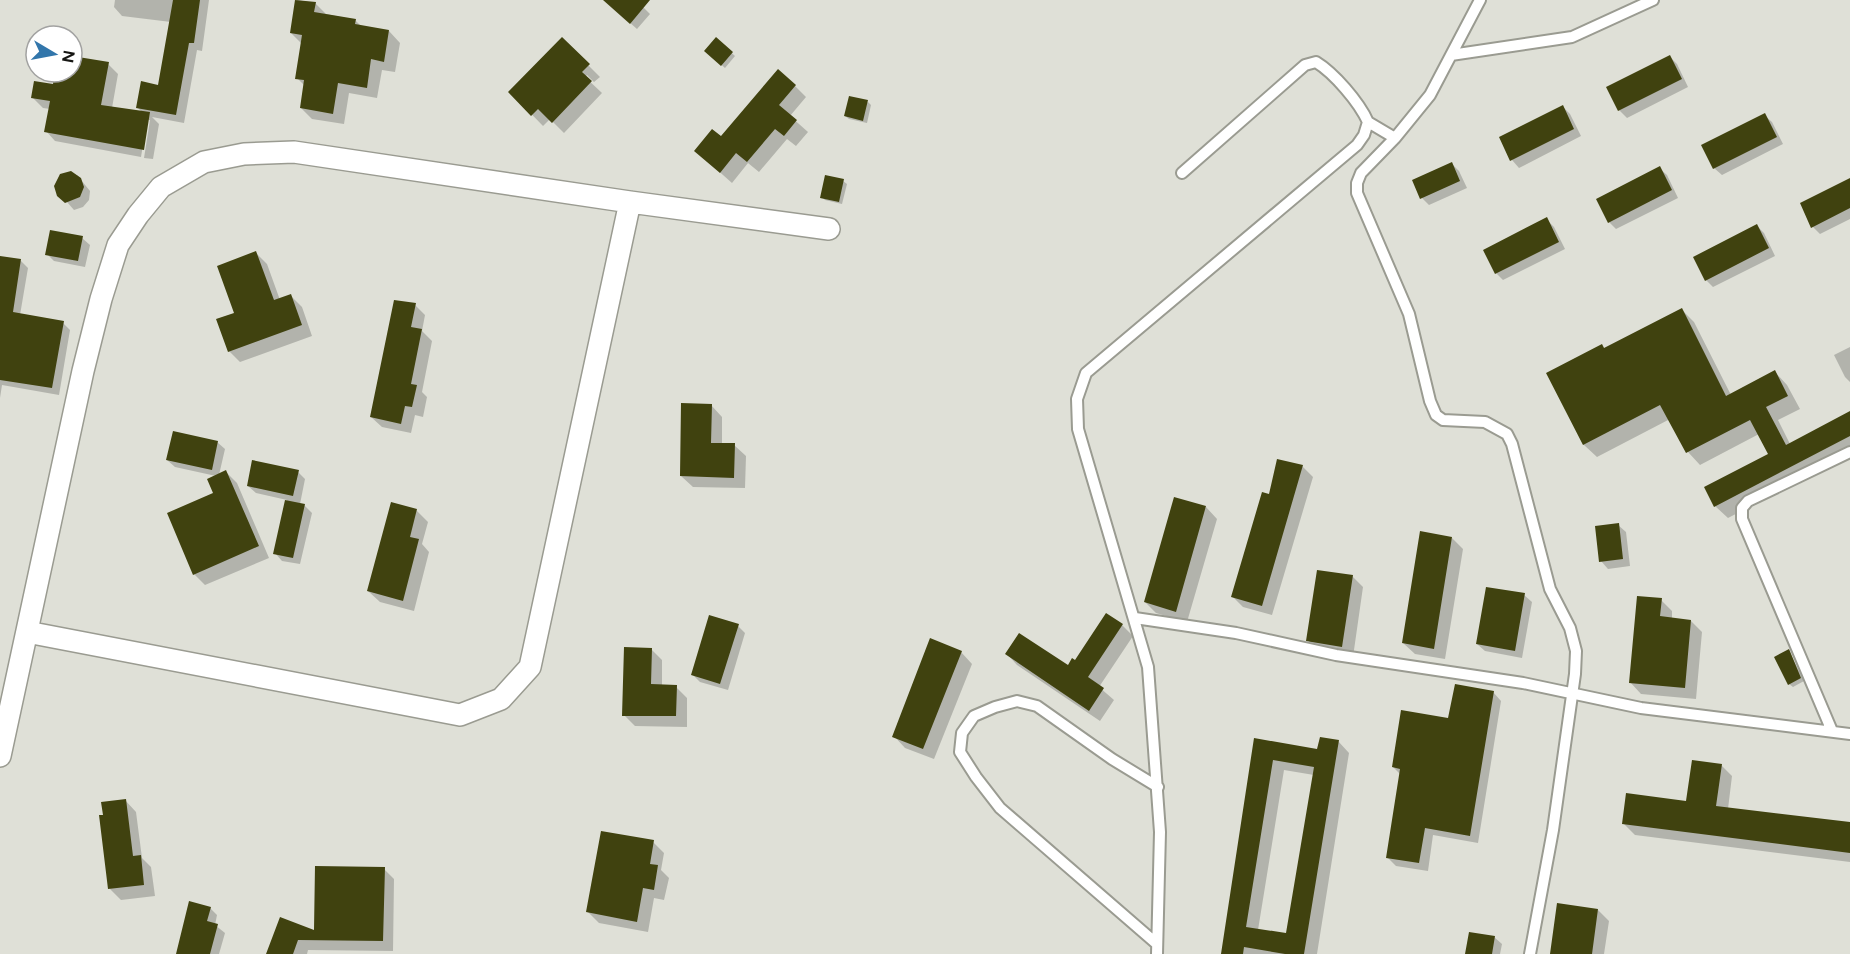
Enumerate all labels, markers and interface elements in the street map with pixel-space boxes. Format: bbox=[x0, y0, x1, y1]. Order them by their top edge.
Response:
north arrow bbox=[24, 24, 84, 84]
text: N bbox=[58, 49, 79, 64]

